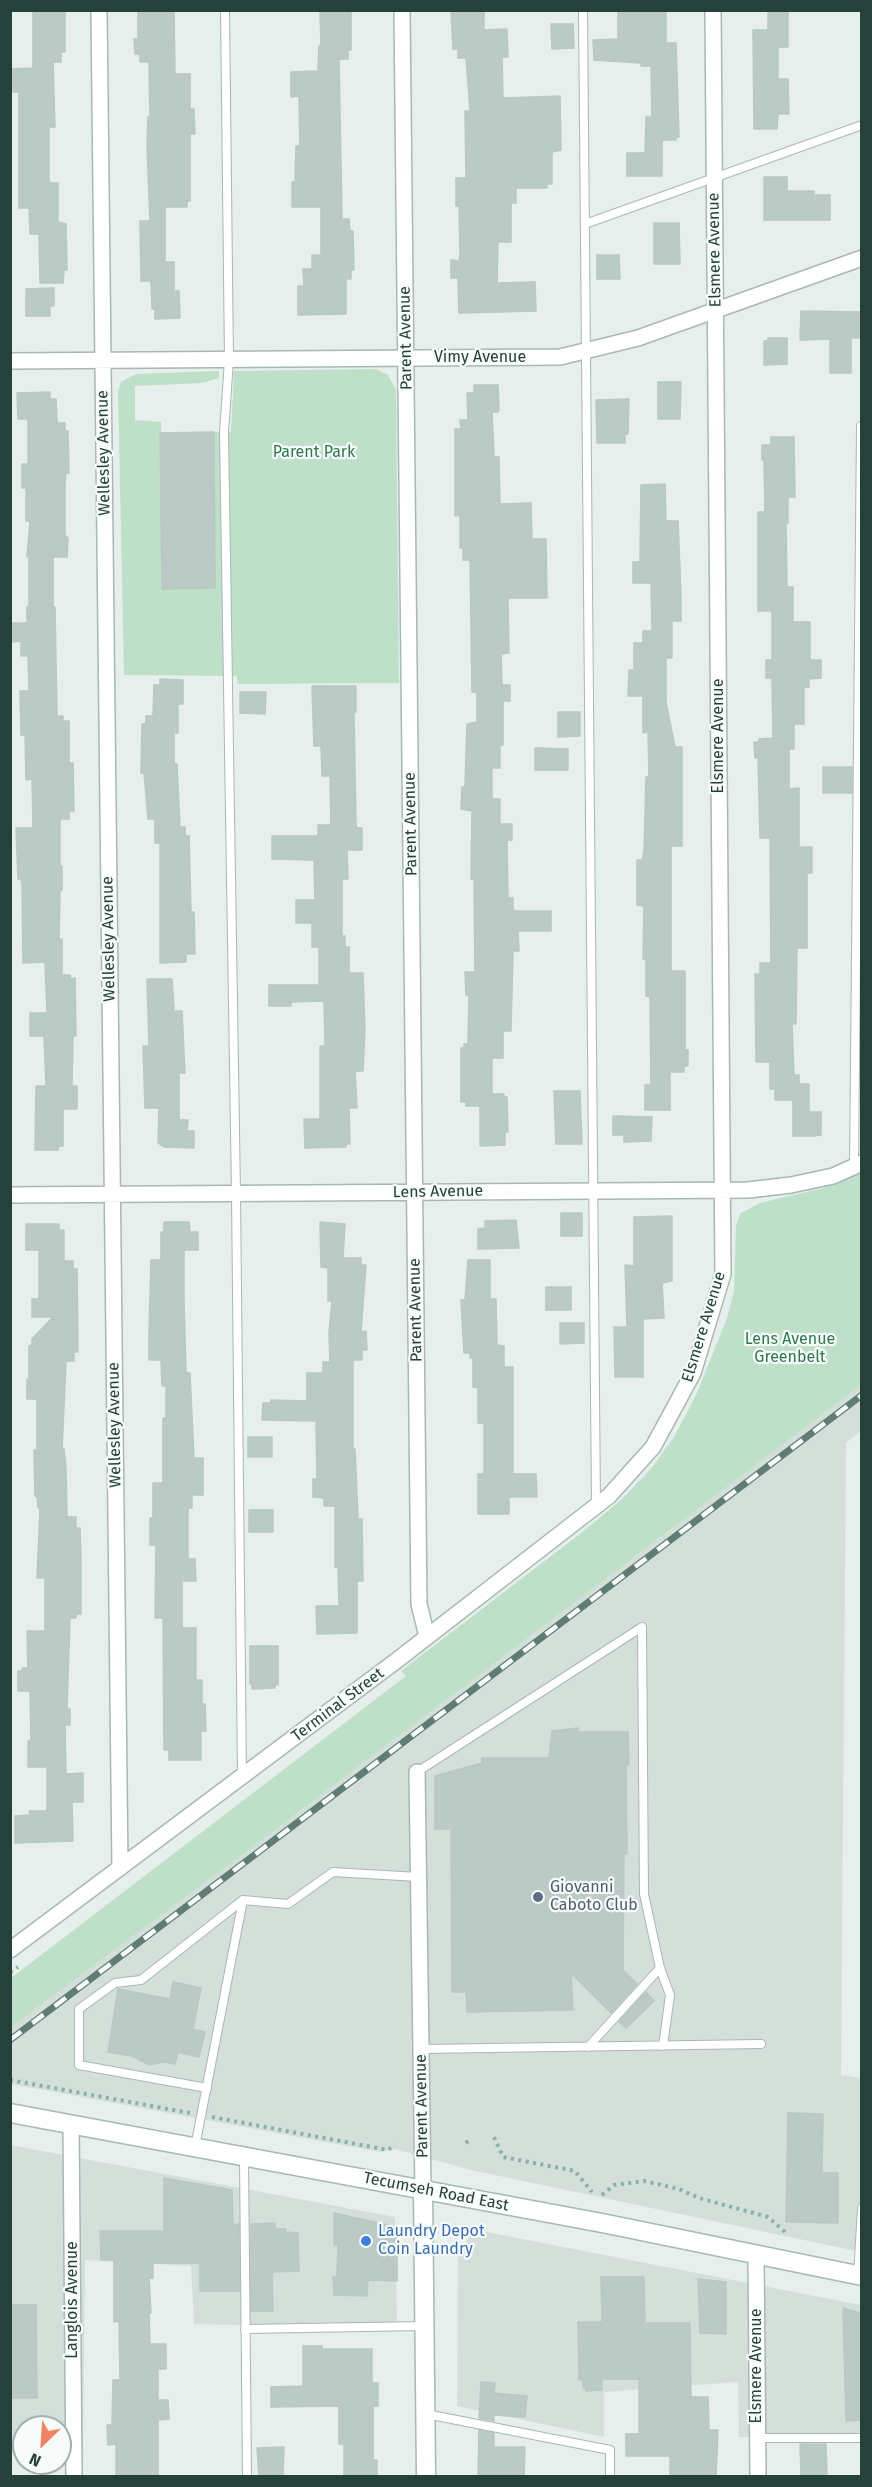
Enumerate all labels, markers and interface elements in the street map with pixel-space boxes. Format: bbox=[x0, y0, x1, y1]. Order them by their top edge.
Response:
street label: Elsmere Avenue bbox=[704, 192, 726, 308]
street label: Parent Avenue bbox=[395, 286, 417, 390]
street label: Vimy Avenue bbox=[434, 348, 526, 368]
street label: Wellesley Avenue bbox=[93, 390, 115, 516]
park label: Parent Park bbox=[273, 443, 355, 463]
street label: Elsmere Avenue bbox=[709, 679, 729, 793]
street label: Parent Avenue bbox=[400, 772, 422, 876]
street label: Wellesley Avenue bbox=[98, 876, 120, 1002]
street label: Lens Avenue bbox=[393, 1182, 483, 1202]
street label: Parent Avenue bbox=[405, 1258, 427, 1362]
street label: Elsmere Avenue bbox=[678, 1269, 730, 1385]
park label: Lens Avenue Greenbelt bbox=[745, 1330, 835, 1368]
street label: Wellesley Avenue bbox=[104, 1362, 126, 1488]
street label: Terminal Street bbox=[288, 1664, 388, 1746]
place label: Giovanni Caboto Club bbox=[550, 1878, 638, 1916]
marker: Giovanni Caboto Club bbox=[531, 1890, 545, 1904]
street label: Parent Avenue bbox=[411, 2054, 433, 2158]
street label: Tecumseh Road East bbox=[362, 2168, 510, 2216]
place label: Laundry Depot Coin Laundry bbox=[378, 2222, 485, 2260]
marker: Laundry Depot Coin Laundry bbox=[359, 2234, 373, 2248]
street label: Langlois Avenue bbox=[63, 2241, 83, 2359]
street label: Elsmere Avenue bbox=[747, 2309, 767, 2423]
north arrow bbox=[12, 2415, 72, 2475]
text: N bbox=[26, 2449, 44, 2471]

